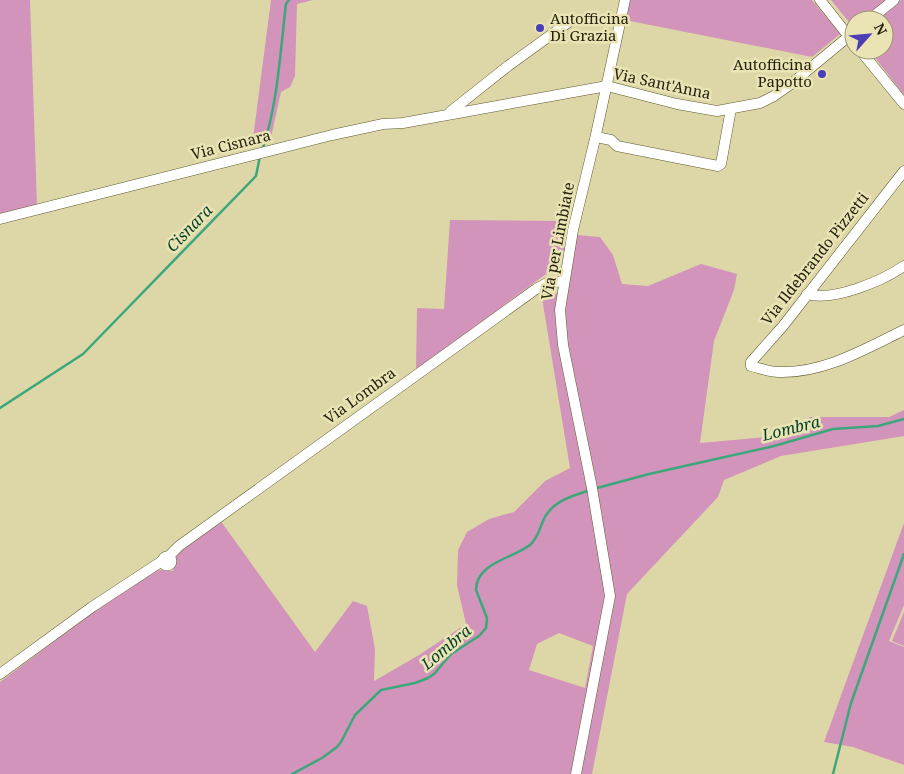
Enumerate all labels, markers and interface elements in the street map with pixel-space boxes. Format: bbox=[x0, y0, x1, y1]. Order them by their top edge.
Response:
place label: Autofficina Di Grazia bbox=[550, 8, 629, 45]
north arrow bbox=[844, 10, 894, 60]
text: N bbox=[870, 20, 892, 38]
marker: Autofficina Di Grazia bbox=[534, 22, 546, 34]
place label: Autofficina Papotto bbox=[733, 54, 812, 91]
street label: Via Sant'Anna bbox=[612, 63, 713, 103]
marker: Autofficina Papotto bbox=[816, 68, 828, 80]
street label: Via Cisnara bbox=[189, 124, 273, 164]
street label: Via per Limbiate bbox=[536, 180, 578, 301]
street label: Via Ildebrando Pizzetti bbox=[756, 188, 872, 329]
water label: Cisnara bbox=[161, 199, 217, 256]
street label: Via Lombra bbox=[320, 362, 399, 428]
water label: Lombra bbox=[759, 410, 823, 446]
water label: Lombra bbox=[416, 619, 476, 675]

